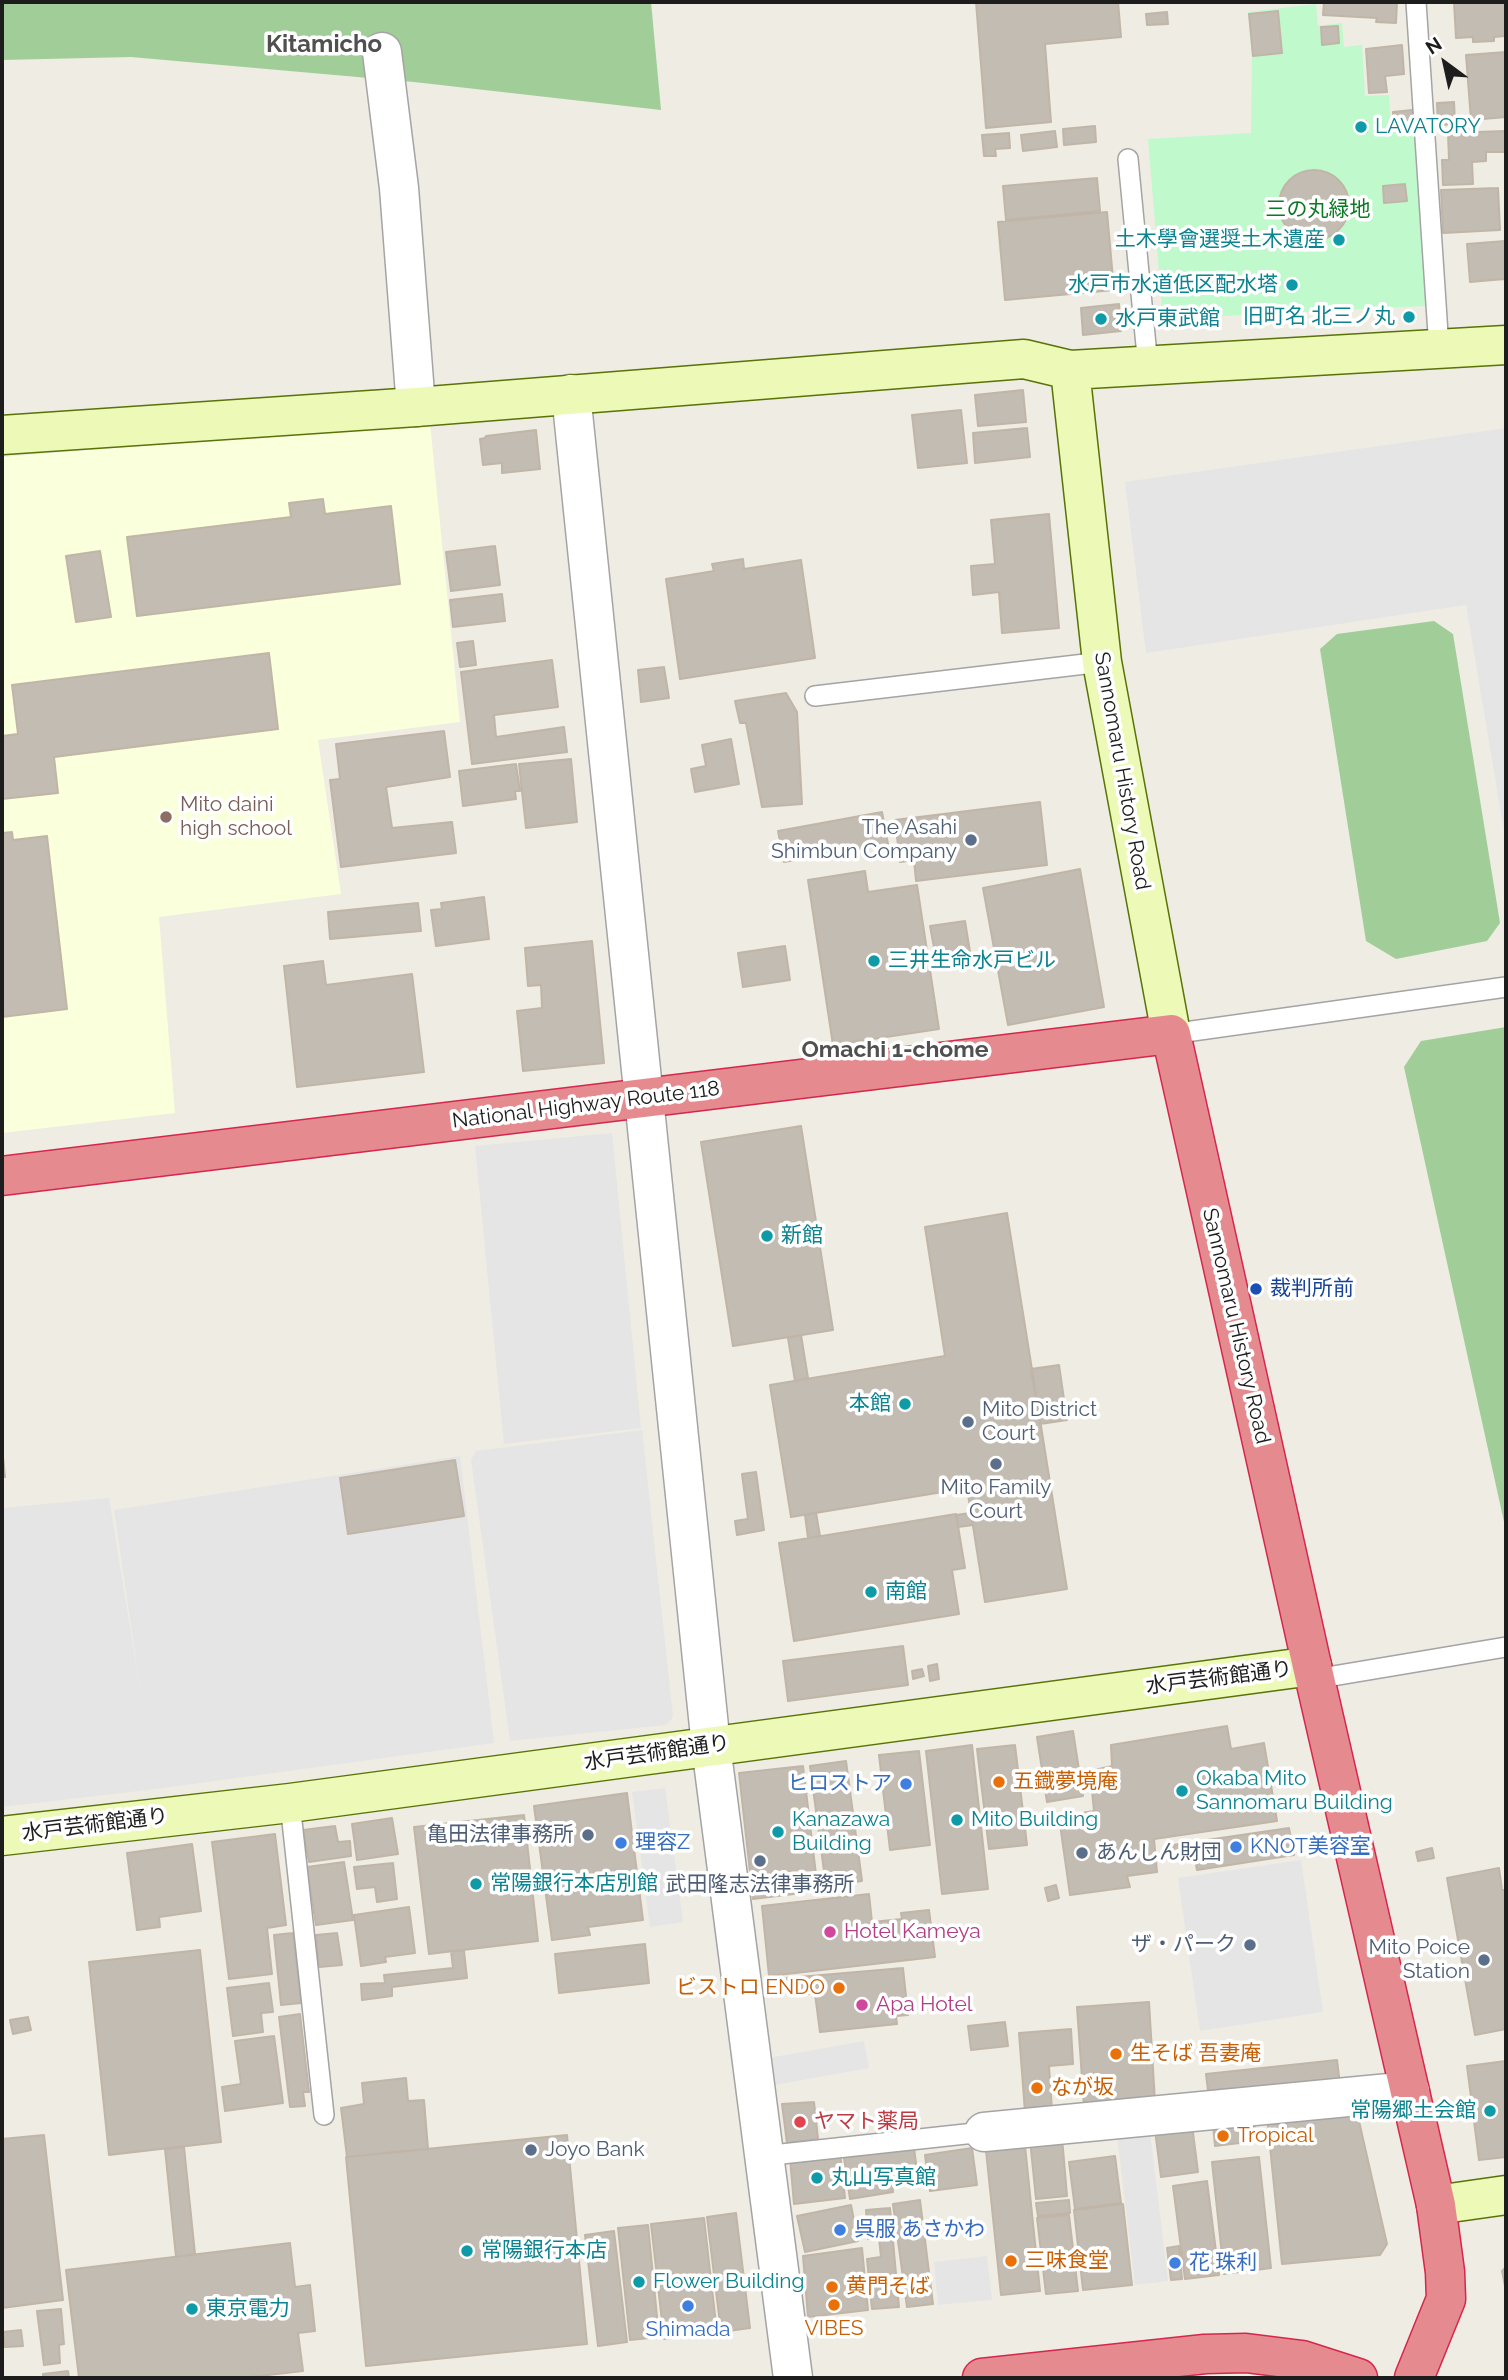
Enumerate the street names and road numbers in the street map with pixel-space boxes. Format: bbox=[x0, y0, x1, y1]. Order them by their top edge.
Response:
street label: Sannomaru History Road bbox=[1089, 650, 1155, 892]
street label: National Highway Route 118 bbox=[451, 1076, 721, 1134]
street label: Sannomaru History Road bbox=[1197, 1206, 1275, 1446]
street label: 水戸芸術館通り bbox=[1145, 1657, 1293, 1699]
street label: 水戸芸術館通り bbox=[582, 1730, 732, 1776]
street label: 水戸芸術館通り bbox=[21, 1804, 169, 1846]

